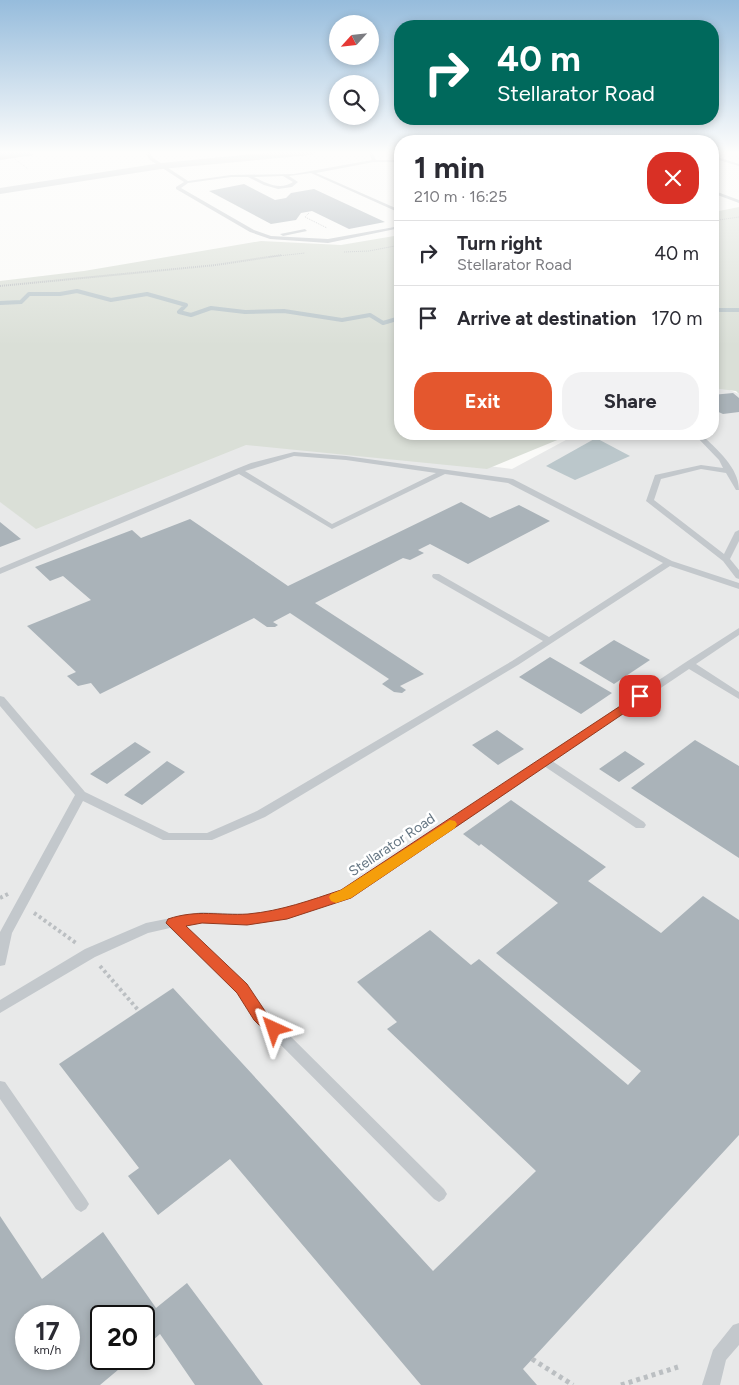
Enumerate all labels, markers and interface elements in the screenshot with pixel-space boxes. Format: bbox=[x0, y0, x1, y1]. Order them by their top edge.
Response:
north arrow bbox=[329, 15, 379, 65]
map controls bbox=[329, 15, 379, 125]
text: 40 m bbox=[497, 38, 581, 80]
icon: right bbox=[414, 40, 479, 105]
button: search bbox=[329, 75, 379, 125]
text: Stellarator Road bbox=[497, 80, 655, 107]
text: 1 min bbox=[414, 149, 485, 186]
button: close bbox=[647, 152, 699, 204]
text: 210 m · 16:25 bbox=[414, 187, 507, 206]
text: Turn right bbox=[457, 232, 543, 255]
icon: right bbox=[414, 239, 442, 267]
text: 40 m bbox=[654, 242, 699, 265]
text: Stellarator Road bbox=[457, 255, 572, 274]
icon: arrive bbox=[414, 304, 442, 332]
text: Arrive at destination bbox=[457, 307, 636, 330]
text: 170 m bbox=[651, 307, 702, 330]
button: Exit bbox=[414, 372, 552, 430]
button: Share bbox=[562, 372, 699, 430]
pin bbox=[619, 675, 661, 717]
icon: arrive bbox=[626, 682, 654, 710]
street label: Stellarator Road bbox=[346, 810, 438, 880]
position arrow bbox=[247, 1002, 299, 1054]
speed limit sign: 20 bbox=[90, 1305, 155, 1370]
text: 17 bbox=[35, 1316, 60, 1346]
text: km/h bbox=[34, 1343, 61, 1357]

